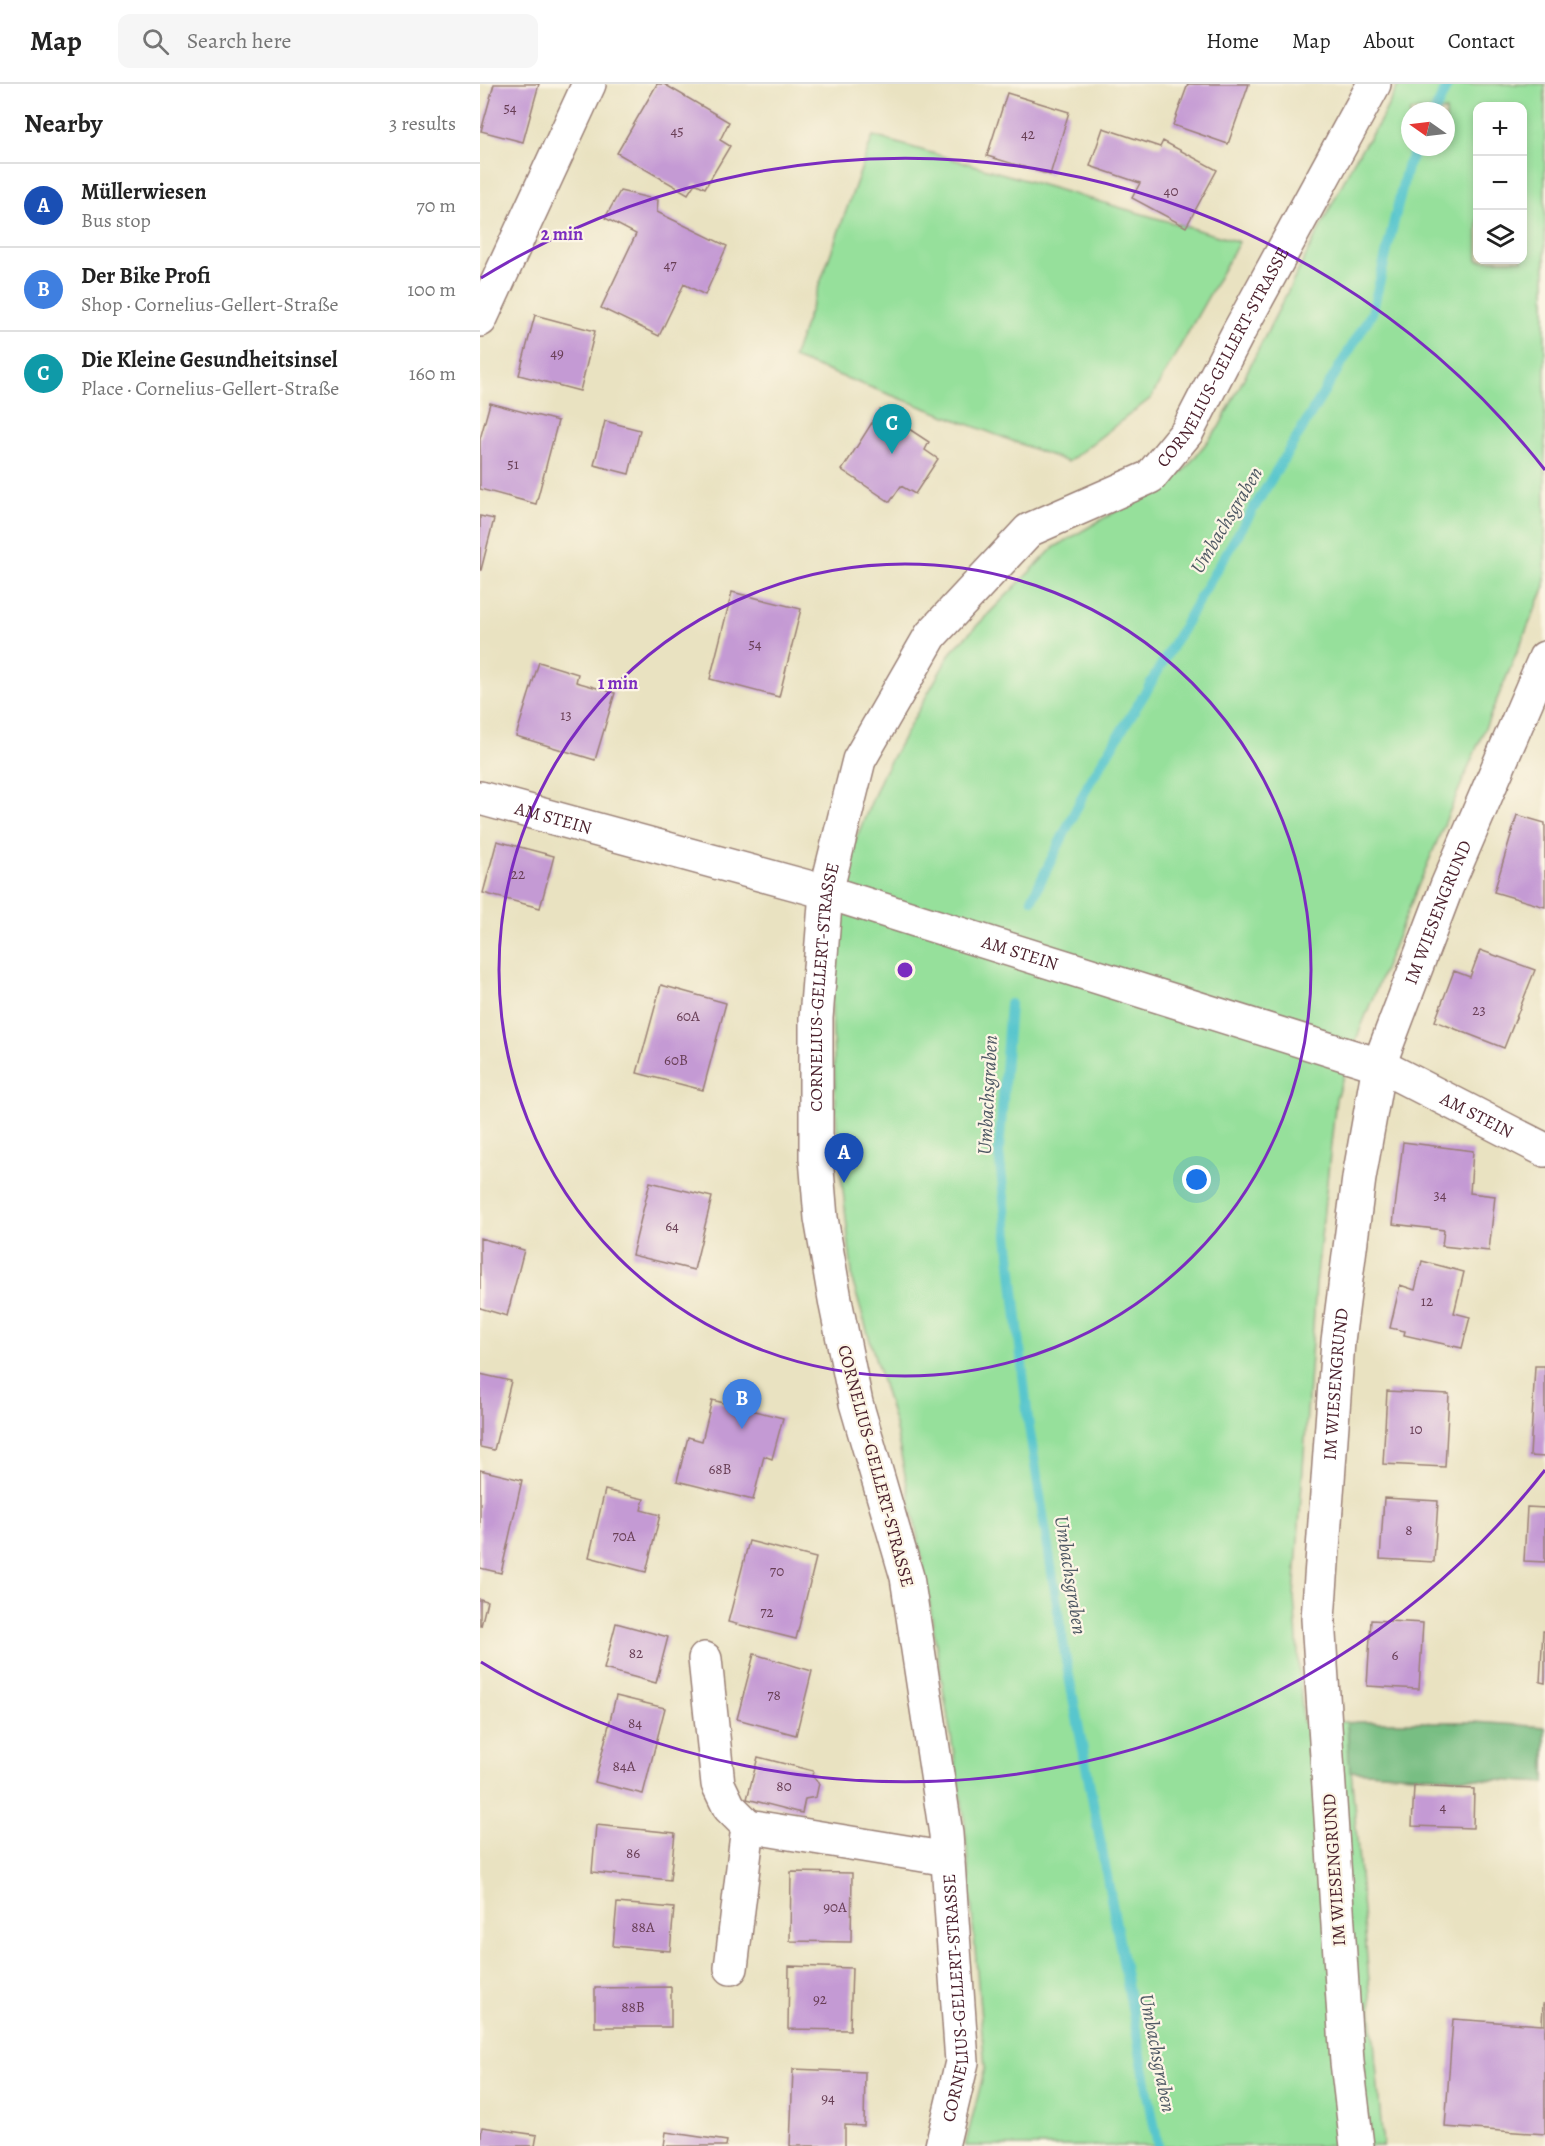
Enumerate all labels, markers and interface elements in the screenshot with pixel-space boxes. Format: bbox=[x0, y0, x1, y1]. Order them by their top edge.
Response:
search box bbox=[118, 14, 538, 68]
text: Map bbox=[30, 22, 82, 60]
icon: search bbox=[139, 25, 172, 58]
text: Search here bbox=[187, 26, 291, 56]
text: Home bbox=[1206, 27, 1259, 55]
text: Map bbox=[1292, 27, 1330, 55]
text: About bbox=[1363, 27, 1415, 55]
text: Contact bbox=[1448, 27, 1515, 55]
house number: 54 bbox=[503, 98, 517, 118]
north arrow bbox=[1401, 102, 1455, 156]
map controls bbox=[1473, 102, 1527, 264]
button: + bbox=[1473, 102, 1527, 156]
text: Nearby bbox=[24, 106, 103, 141]
text: 3 results bbox=[389, 110, 456, 137]
house number: 45 bbox=[670, 121, 684, 141]
house number: 42 bbox=[1021, 124, 1035, 144]
button: − bbox=[1473, 156, 1527, 210]
text: Müllerwiesen bbox=[81, 177, 207, 207]
house number: 40 bbox=[1164, 181, 1178, 201]
text: A bbox=[37, 192, 50, 219]
text: 70 m bbox=[416, 192, 456, 219]
text: Bus stop bbox=[81, 207, 151, 234]
button: layers bbox=[1473, 210, 1527, 264]
text: 2 min bbox=[541, 222, 583, 246]
street label: CORNELIUS-GELLERT-STRASSE bbox=[1151, 243, 1295, 472]
house number: 47 bbox=[663, 255, 677, 275]
text: Der Bike Profi bbox=[81, 261, 211, 291]
text: B bbox=[37, 276, 50, 303]
text: 100 m bbox=[407, 276, 456, 303]
text: Shop · Cornelius-Gellert-Straße bbox=[81, 291, 338, 318]
house number: 49 bbox=[550, 343, 564, 363]
text: Die Kleine Gesundheitsinsel bbox=[81, 345, 338, 375]
text: C bbox=[37, 360, 50, 387]
text: 160 m bbox=[409, 360, 456, 387]
text: Place · Cornelius-Gellert-Straße bbox=[81, 375, 339, 402]
pin: C bbox=[872, 404, 912, 454]
house number: 51 bbox=[507, 454, 519, 474]
water label: Umbachsgraben bbox=[1184, 462, 1269, 579]
house number: 54 bbox=[748, 634, 762, 654]
text: 1 min bbox=[598, 671, 638, 695]
house number: 13 bbox=[560, 705, 572, 725]
street label: AM STEIN bbox=[511, 796, 595, 840]
street label: IM WIESENGRUND bbox=[1399, 837, 1477, 988]
street label: CORNELIUS-GELLERT-STRASSE bbox=[804, 860, 845, 1112]
house number: 22 bbox=[511, 864, 525, 884]
street label: AM STEIN bbox=[978, 929, 1061, 976]
centre of rings bbox=[895, 960, 915, 980]
house number: 23 bbox=[1472, 1000, 1486, 1020]
house number: 60A bbox=[676, 1006, 700, 1026]
water label: Umbachsgraben bbox=[971, 1034, 1004, 1156]
house number: 60B bbox=[664, 1050, 688, 1070]
street label: AM STEIN bbox=[1436, 1086, 1518, 1144]
pin: A bbox=[824, 1134, 864, 1183]
your location bbox=[1182, 1165, 1211, 1194]
house number: 34 bbox=[1433, 1185, 1447, 1205]
house number: 64 bbox=[665, 1216, 679, 1236]
house number: 12 bbox=[1421, 1291, 1433, 1311]
street label: IM WIESENGRUND bbox=[1317, 1307, 1354, 1461]
street label: CORNELIUS-GELLERT-STRASSE bbox=[832, 1342, 920, 1590]
pin: B bbox=[722, 1380, 762, 1429]
house number: 10 bbox=[1409, 1419, 1423, 1439]
house number: 68B bbox=[708, 1459, 732, 1479]
water label: Umbachsgraben bbox=[1048, 1514, 1093, 1637]
house number: 8 bbox=[1405, 1520, 1413, 1540]
house number: 70A bbox=[612, 1526, 636, 1546]
house number: 70 bbox=[770, 1561, 784, 1581]
house number: 72 bbox=[760, 1602, 774, 1622]
house number: 82 bbox=[629, 1643, 643, 1663]
house number: 6 bbox=[1392, 1645, 1399, 1665]
house number: 78 bbox=[767, 1685, 781, 1705]
house number: 84 bbox=[628, 1713, 642, 1733]
house number: 84A bbox=[613, 1756, 636, 1776]
house number: 80 bbox=[776, 1776, 792, 1796]
street label: IM WIESENGRUND bbox=[1317, 1793, 1351, 1947]
house number: 4 bbox=[1440, 1797, 1447, 1817]
house number: 86 bbox=[626, 1843, 640, 1863]
street label: CORNELIUS-GELLERT-STRASSE bbox=[936, 1873, 974, 2124]
house number: 90A bbox=[823, 1897, 847, 1917]
house number: 88A bbox=[631, 1917, 655, 1937]
house number: 92 bbox=[813, 1989, 827, 2009]
water label: Umbachsgraben bbox=[1133, 1992, 1182, 2115]
house number: 88B bbox=[621, 1997, 645, 2017]
house number: 94 bbox=[821, 2088, 835, 2108]

